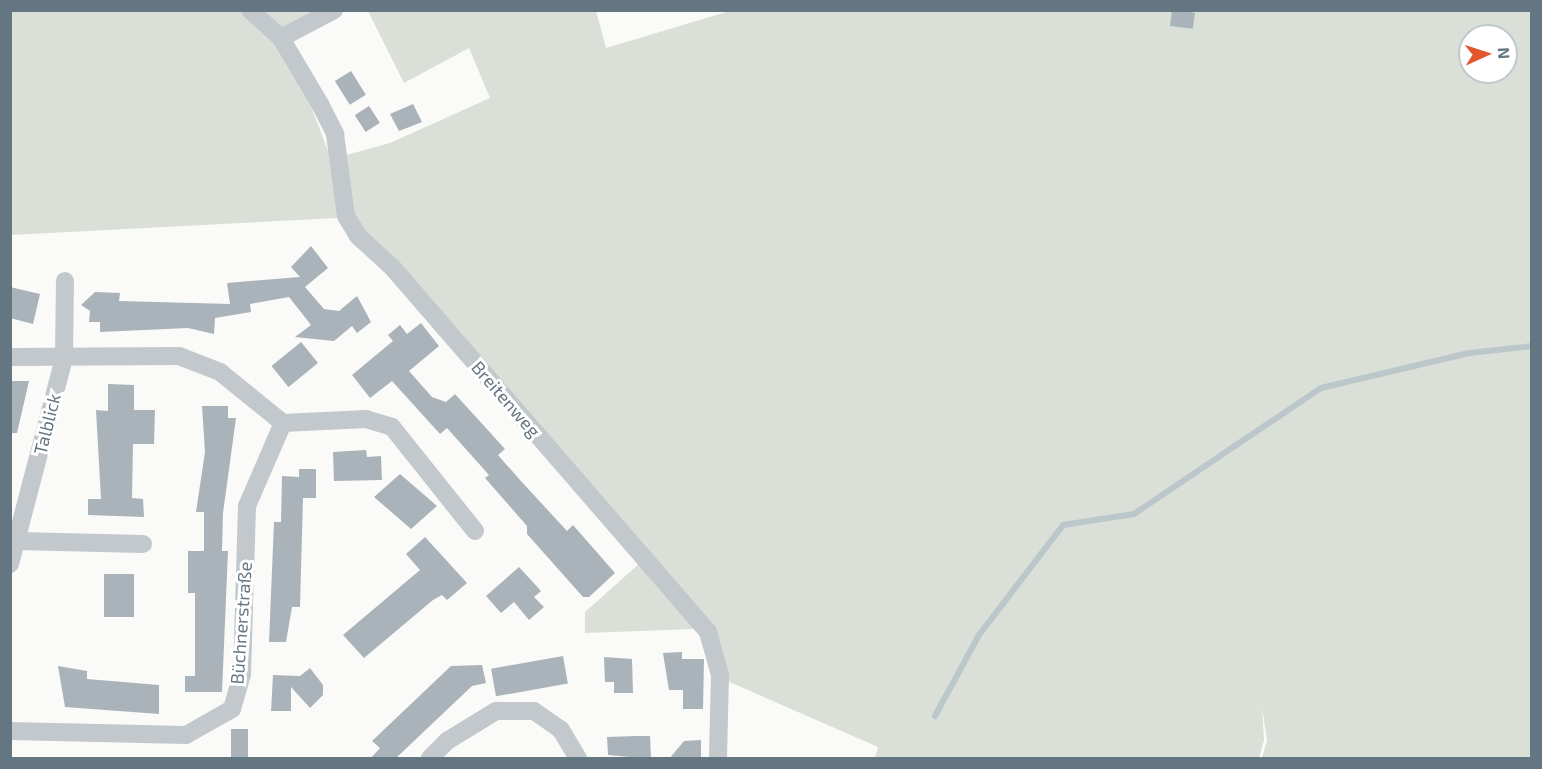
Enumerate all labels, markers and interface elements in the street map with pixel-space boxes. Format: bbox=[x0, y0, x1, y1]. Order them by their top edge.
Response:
north arrow bbox=[1458, 24, 1518, 84]
text: N bbox=[1495, 47, 1514, 59]
street label: Breitenweg bbox=[467, 357, 545, 441]
street label: Talblick bbox=[29, 391, 65, 457]
street label: Büchnerstraße bbox=[226, 561, 256, 685]

